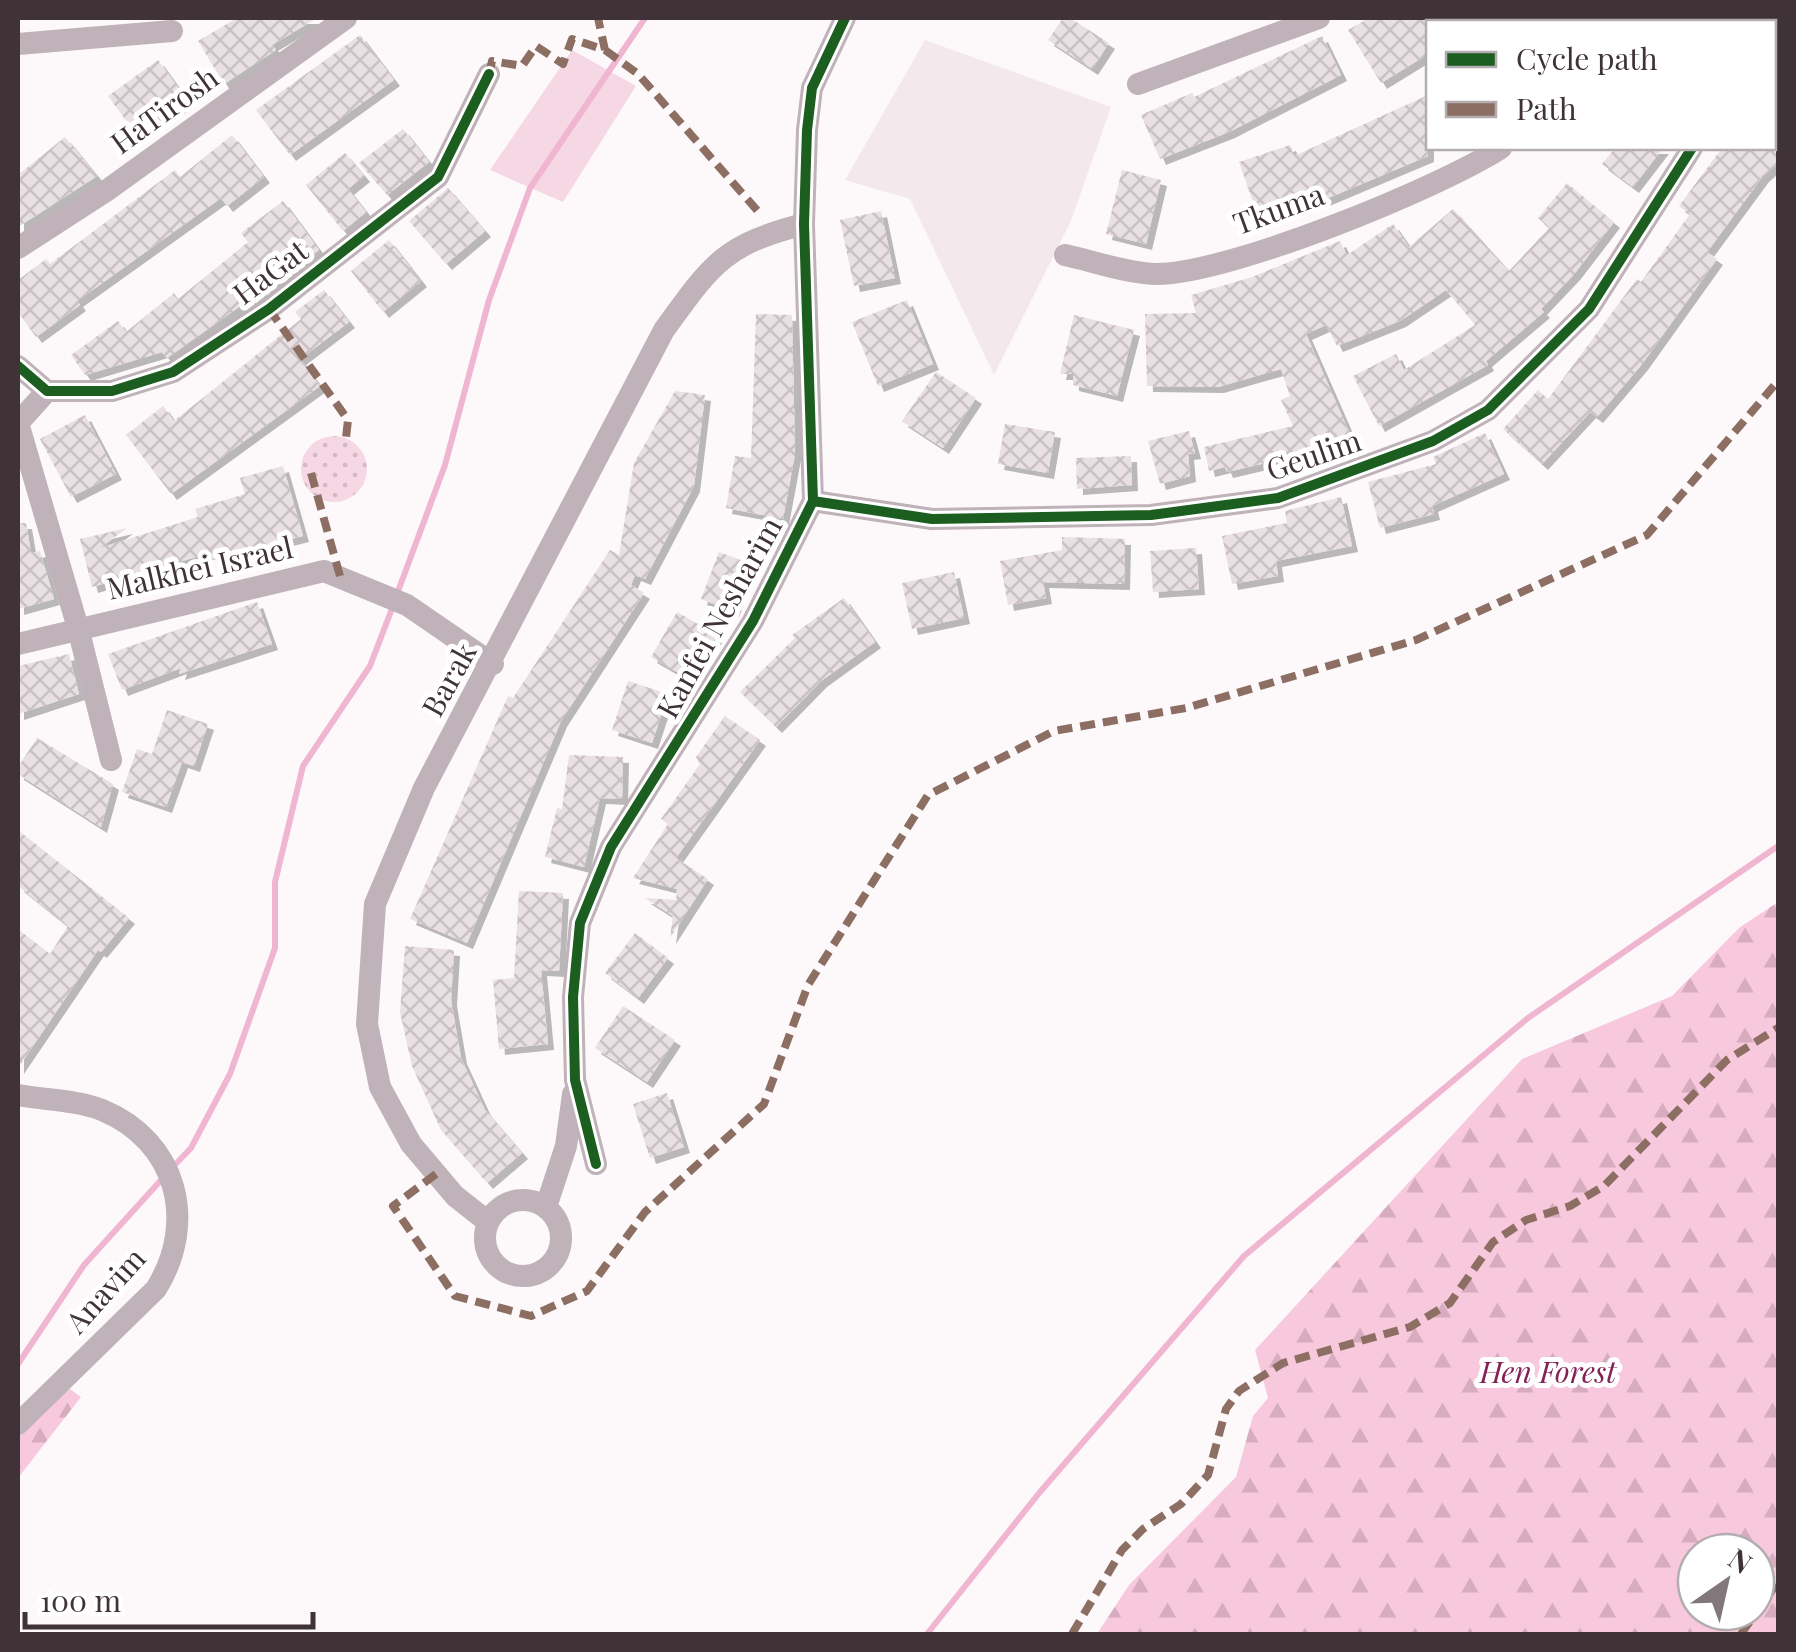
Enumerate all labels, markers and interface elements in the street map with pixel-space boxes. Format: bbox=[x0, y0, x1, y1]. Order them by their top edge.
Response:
legend bbox=[1426, 20, 1776, 150]
text: Cycle path bbox=[1516, 38, 1658, 78]
street label: HaTirosh bbox=[102, 56, 226, 162]
text: Path bbox=[1516, 88, 1577, 128]
street label: Tkuma bbox=[1227, 173, 1329, 243]
street label: HaGat bbox=[224, 230, 316, 313]
street label: Geulim bbox=[1261, 419, 1366, 489]
street label: Kanfei Nesharim bbox=[646, 509, 790, 725]
street label: Malkhei Israel bbox=[103, 526, 296, 608]
street label: Barak bbox=[412, 635, 485, 723]
street label: Anavim bbox=[55, 1238, 154, 1342]
park label: Hen Forest bbox=[1479, 1351, 1618, 1391]
north arrow bbox=[1676, 1532, 1776, 1632]
text: N bbox=[1722, 1539, 1760, 1581]
scale bar bbox=[25, 1567, 312, 1629]
text: 100 m bbox=[40, 1580, 122, 1620]

